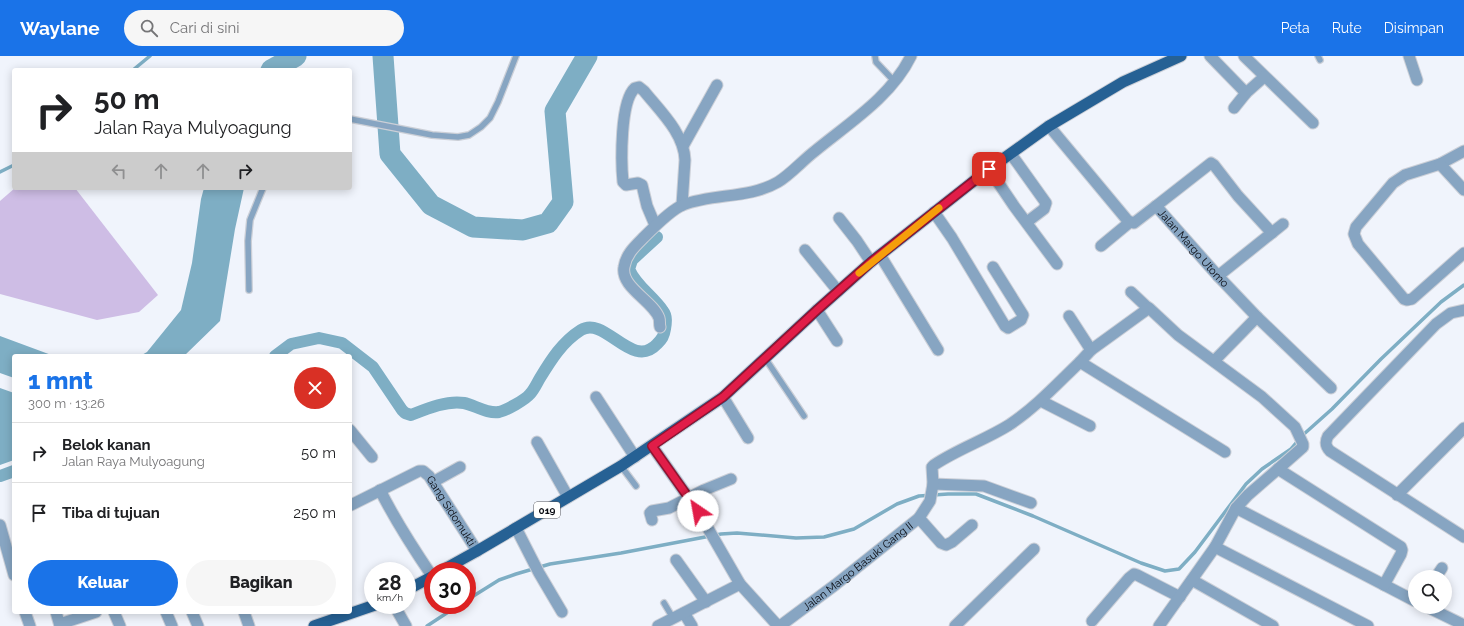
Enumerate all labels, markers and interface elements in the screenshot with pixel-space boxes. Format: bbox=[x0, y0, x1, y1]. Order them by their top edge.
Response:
search box bbox=[124, 10, 404, 46]
text: Waylane bbox=[20, 17, 100, 39]
icon: search bbox=[138, 17, 160, 39]
text: Cari di sini bbox=[170, 19, 239, 37]
text: Peta bbox=[1281, 20, 1310, 36]
text: Rute bbox=[1332, 20, 1362, 36]
text: Disimpan bbox=[1384, 20, 1444, 36]
text: 50 m bbox=[94, 83, 160, 116]
icon: right bbox=[28, 84, 80, 136]
text: Jalan Raya Mulyoagung bbox=[94, 117, 292, 138]
pin bbox=[972, 152, 1006, 186]
icon: arrive bbox=[978, 158, 1000, 180]
icon: left bbox=[108, 160, 130, 182]
icon: ahead bbox=[150, 160, 172, 182]
icon: ahead bbox=[192, 160, 214, 182]
icon: right bbox=[234, 160, 256, 182]
street label: Jalan Margo Utomo bbox=[1155, 206, 1232, 290]
text: 1 mnt bbox=[28, 366, 93, 395]
button: close bbox=[294, 367, 336, 409]
text: 300 m · 13:26 bbox=[28, 396, 105, 411]
text: Belok kanan bbox=[62, 436, 151, 454]
icon: right bbox=[28, 442, 50, 464]
text: 50 m bbox=[301, 444, 336, 462]
text: Jalan Raya Mulyoagung bbox=[62, 454, 205, 469]
street label: Gang Sidomukti bbox=[424, 473, 478, 548]
position arrow bbox=[677, 490, 719, 532]
icon: arrive bbox=[28, 502, 50, 524]
road number: 019 bbox=[534, 502, 560, 518]
text: Tiba di tujuan bbox=[62, 504, 160, 522]
text: 250 m bbox=[293, 504, 336, 522]
street label: Jalan Margo Basuki Gang II bbox=[800, 519, 915, 613]
button: Keluar bbox=[28, 560, 178, 606]
button: Bagikan bbox=[186, 560, 336, 606]
speed limit sign: 30 bbox=[424, 562, 476, 614]
map controls bbox=[1408, 570, 1452, 614]
button: search bbox=[1408, 570, 1452, 614]
text: 28 bbox=[378, 571, 402, 595]
text: km/h bbox=[377, 592, 403, 603]

